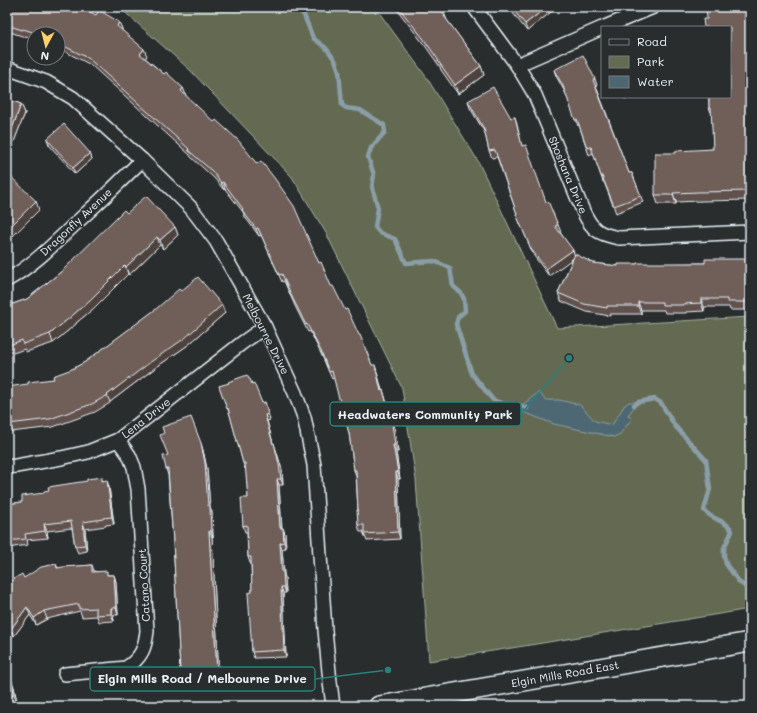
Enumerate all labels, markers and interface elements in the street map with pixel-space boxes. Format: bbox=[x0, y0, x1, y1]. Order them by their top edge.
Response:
north arrow bbox=[26, 26, 66, 66]
legend bbox=[601, 26, 731, 98]
text: Road bbox=[637, 33, 667, 49]
text: N bbox=[40, 48, 50, 64]
text: Park bbox=[637, 53, 664, 69]
text: Water bbox=[637, 73, 674, 89]
street label: Shoshana Drive bbox=[545, 134, 592, 216]
street label: Dragonfly Avenue bbox=[36, 184, 115, 259]
street label: Melbourne Drive bbox=[240, 291, 293, 377]
street label: Lena Drive bbox=[118, 394, 173, 441]
callout: Headwaters Community Park bbox=[330, 402, 521, 426]
text: Headwaters Community Park bbox=[338, 406, 513, 422]
street label: Catano Court bbox=[134, 548, 153, 622]
street label: Elgin Mills Road East bbox=[510, 657, 620, 690]
callout: Elgin Mills Road / Melbourne Drive bbox=[90, 667, 315, 691]
text: Elgin Mills Road / Melbourne Drive bbox=[97, 670, 307, 686]

